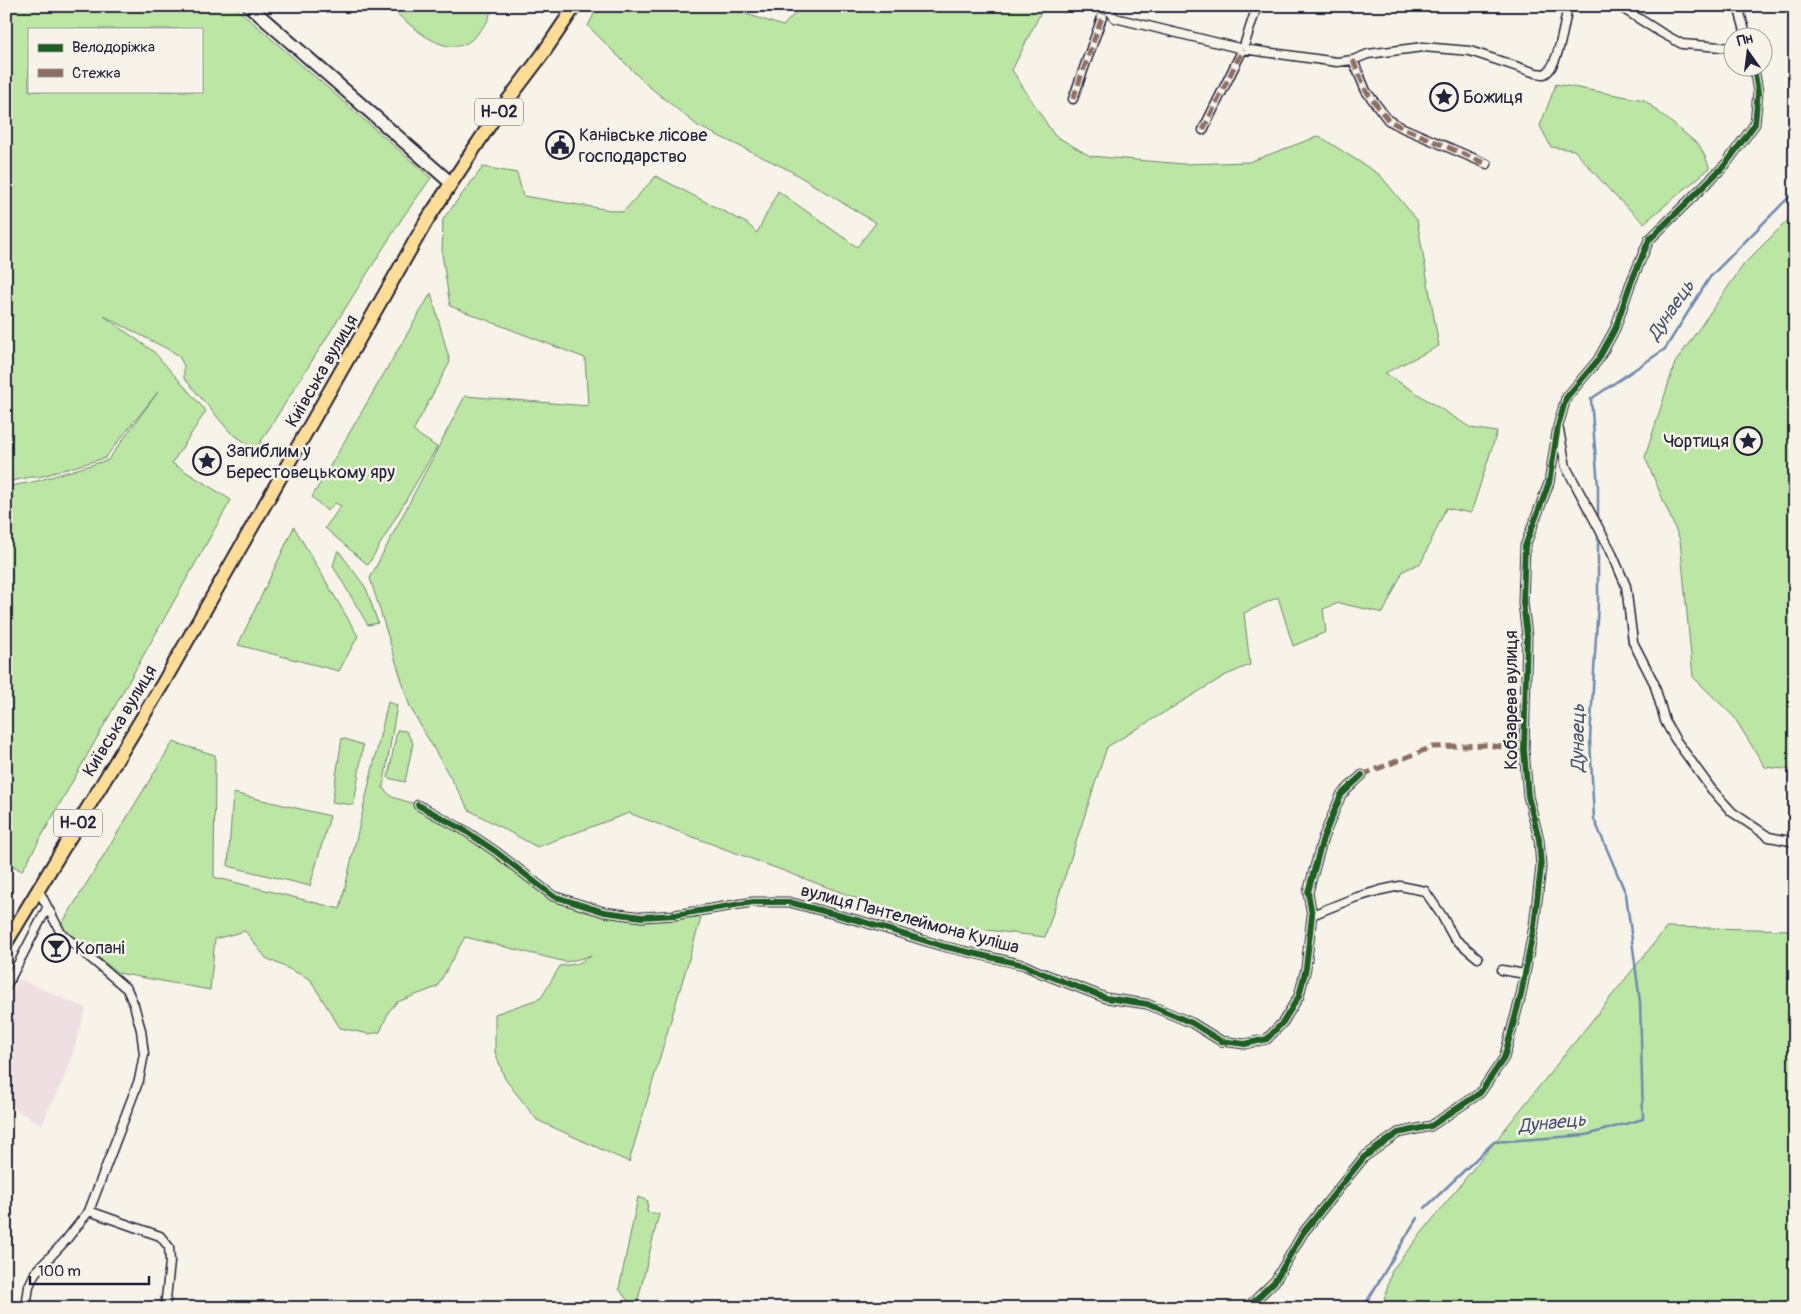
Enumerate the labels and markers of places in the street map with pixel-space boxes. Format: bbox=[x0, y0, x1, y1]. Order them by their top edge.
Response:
place icon: Божиця bbox=[1429, 82, 1459, 112]
place label: Божиця bbox=[1463, 86, 1523, 109]
place label: Канівське лісове господарство bbox=[579, 124, 708, 168]
public building icon: Канівське лісове господарство bbox=[545, 130, 575, 160]
place icon: Чортиця bbox=[1733, 426, 1763, 456]
place label: Чортиця bbox=[1663, 430, 1729, 453]
place label: Загиблим у Берестовецькому яру bbox=[226, 440, 395, 484]
place icon: Загиблим у Берестовецькому яру bbox=[192, 446, 222, 476]
bar icon: Копані bbox=[41, 933, 71, 963]
place label: Копані bbox=[75, 937, 125, 960]

